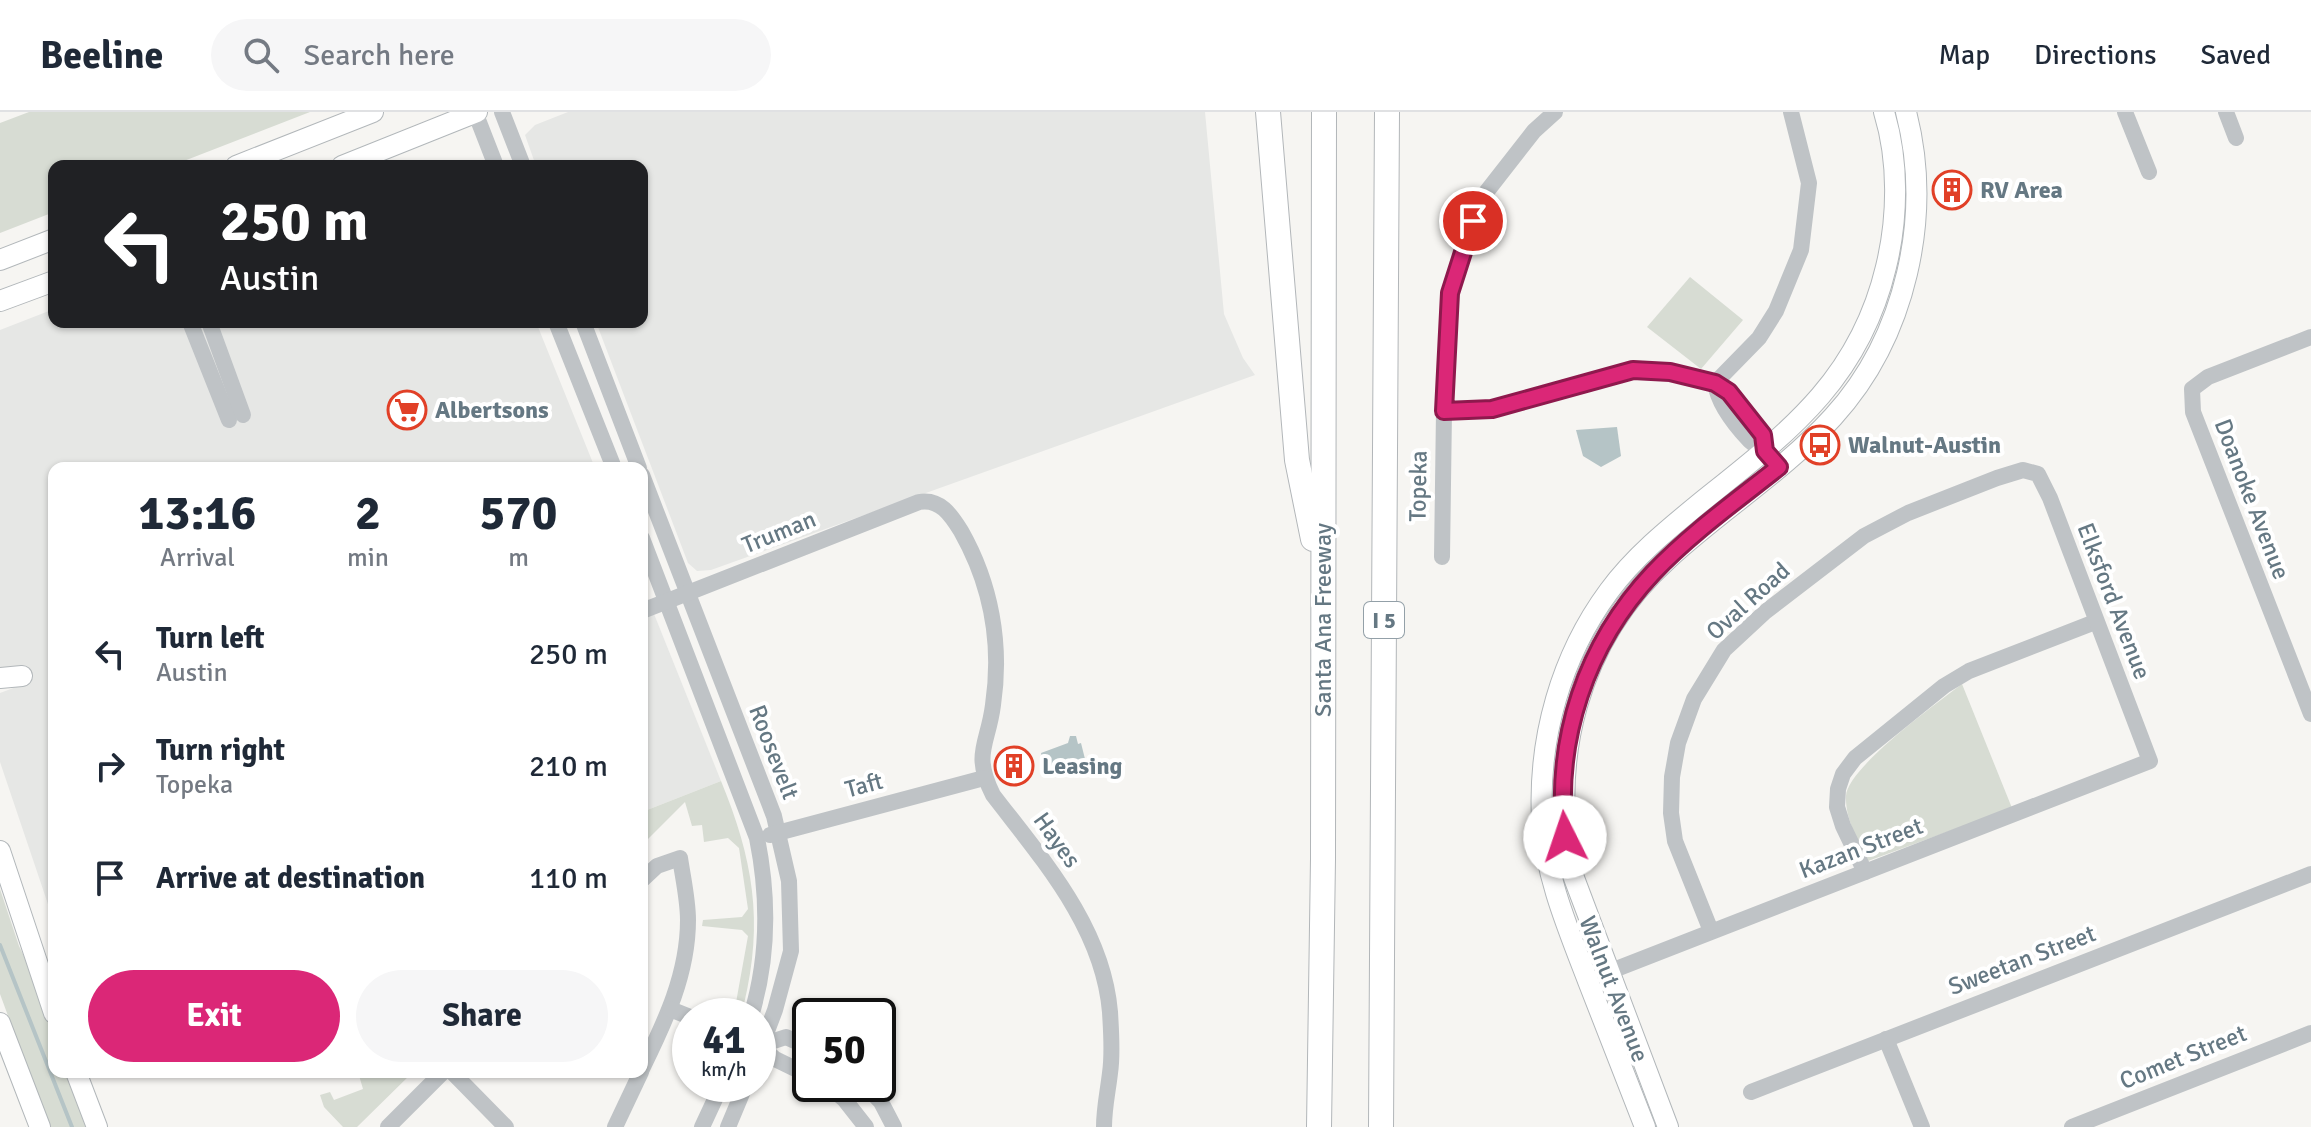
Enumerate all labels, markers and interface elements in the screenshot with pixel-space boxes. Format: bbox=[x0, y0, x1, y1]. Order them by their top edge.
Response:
search box bbox=[211, 19, 771, 91]
text: Beeline bbox=[40, 32, 163, 79]
icon: search bbox=[239, 33, 283, 77]
text: Search here bbox=[303, 37, 455, 74]
text: Map bbox=[1938, 38, 1990, 72]
text: Directions bbox=[2034, 38, 2156, 72]
text: Saved bbox=[2200, 38, 2271, 72]
building icon: RV Area bbox=[1931, 169, 1973, 211]
place label: RV Area bbox=[1980, 175, 2063, 205]
text: 250 m bbox=[220, 187, 368, 256]
pin bbox=[1439, 187, 1507, 255]
icon: left bbox=[88, 192, 192, 296]
icon: arrive bbox=[1451, 199, 1495, 243]
text: Austin bbox=[220, 256, 319, 301]
supermarket icon: Albertsons bbox=[386, 389, 428, 431]
place label: Albertsons bbox=[435, 395, 549, 425]
street label: Doanoke Avenue bbox=[2208, 414, 2296, 584]
bus stop icon: Walnut-Austin bbox=[1799, 424, 1841, 466]
place label: Walnut-Austin bbox=[1848, 430, 2001, 460]
street label: Topeka bbox=[1402, 450, 1434, 522]
text: 13:16 bbox=[139, 484, 256, 543]
text: 2 bbox=[355, 484, 381, 543]
text: 570 bbox=[480, 484, 557, 543]
street label: Truman bbox=[738, 504, 820, 560]
street label: Elksford Avenue bbox=[2070, 519, 2158, 683]
street label: Santa Ana Freeway bbox=[1308, 523, 1338, 717]
text: Arrival bbox=[160, 542, 235, 574]
text: min bbox=[347, 542, 389, 574]
text: m bbox=[508, 542, 529, 574]
street label: Oval Road bbox=[1700, 556, 1796, 646]
road number: I 5 bbox=[1364, 602, 1404, 638]
text: Turn left bbox=[156, 620, 265, 657]
icon: left bbox=[88, 632, 132, 676]
text: 250 m bbox=[529, 636, 608, 673]
text: Austin bbox=[156, 657, 228, 689]
street label: Roosevelt bbox=[742, 700, 806, 804]
text: Turn right bbox=[156, 732, 285, 769]
icon: right bbox=[88, 744, 132, 788]
building icon: Leasing bbox=[993, 745, 1035, 787]
text: 210 m bbox=[529, 748, 608, 785]
place label: Leasing bbox=[1042, 751, 1123, 781]
street label: Taft bbox=[842, 766, 887, 804]
text: Topeka bbox=[156, 769, 233, 801]
position arrow bbox=[1523, 795, 1607, 879]
street label: Hayes bbox=[1027, 806, 1087, 874]
street label: Kazan Street bbox=[1795, 811, 1927, 885]
icon: arrive bbox=[88, 856, 132, 900]
text: Arrive at destination bbox=[156, 860, 425, 897]
text: 110 m bbox=[529, 860, 608, 897]
street label: Walnut Avenue bbox=[1572, 912, 1656, 1066]
street label: Sweetan Street bbox=[1944, 918, 2100, 1002]
button: Exit bbox=[88, 970, 340, 1062]
button: Share bbox=[356, 970, 608, 1062]
speed limit sign: 50 bbox=[792, 998, 896, 1102]
text: 41 bbox=[702, 1015, 746, 1065]
street label: Comet Street bbox=[2115, 1018, 2251, 1096]
text: km/h bbox=[701, 1057, 747, 1082]

